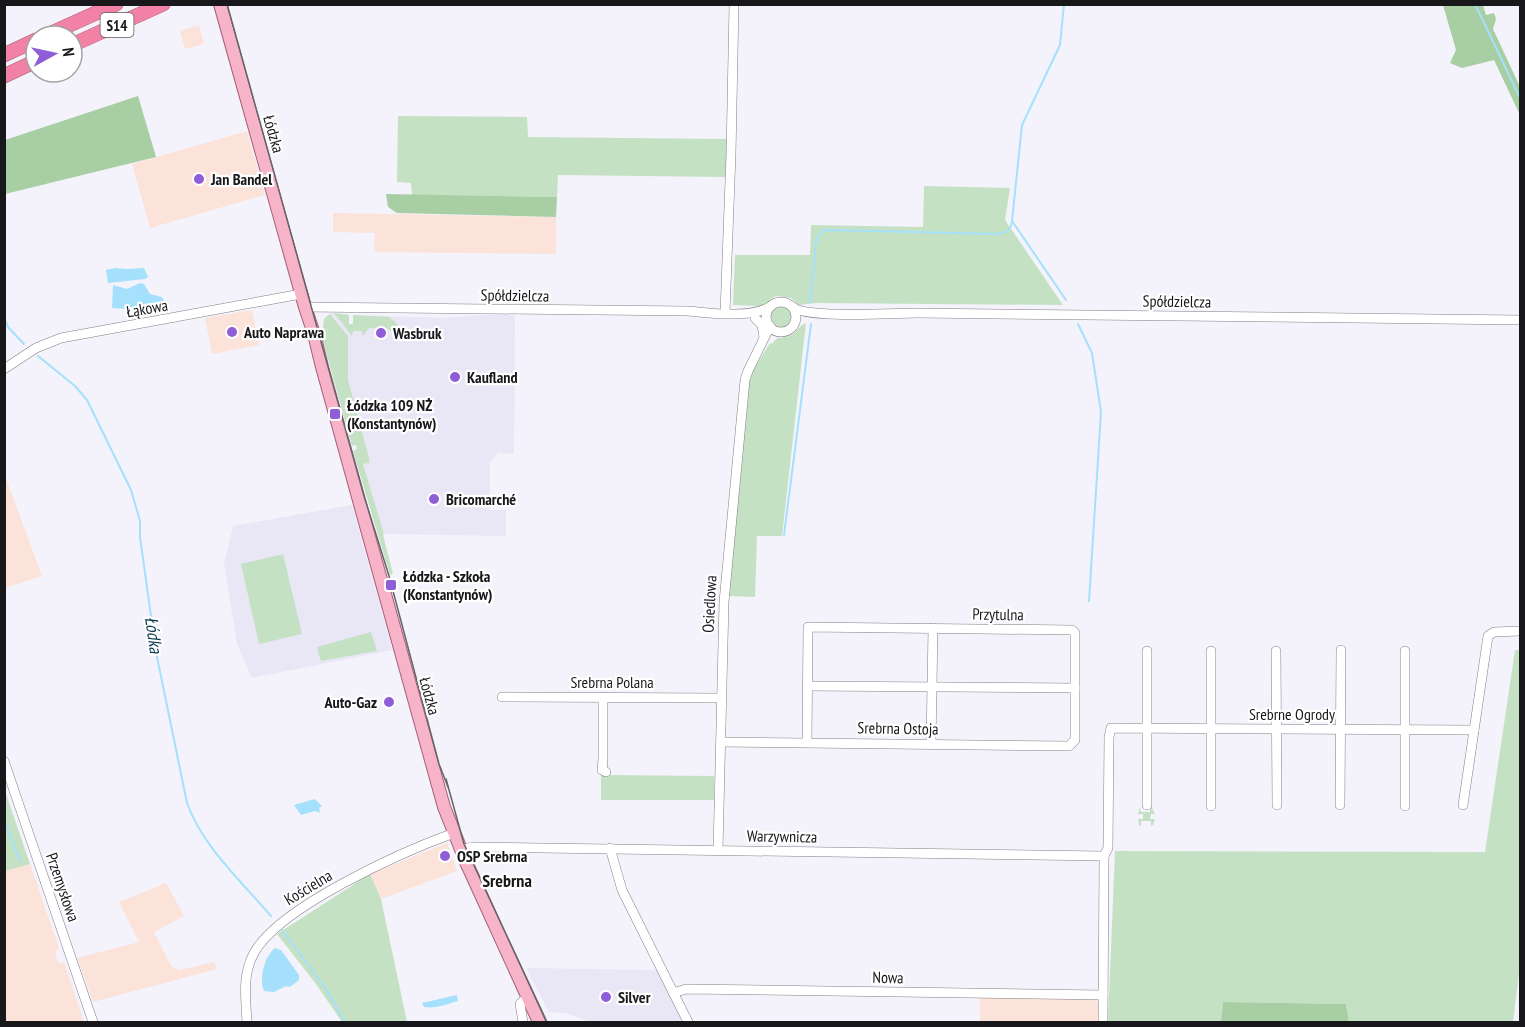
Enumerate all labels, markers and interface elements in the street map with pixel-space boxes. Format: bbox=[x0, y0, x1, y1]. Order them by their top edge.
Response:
road number: S14 bbox=[100, 13, 134, 37]
north arrow bbox=[24, 24, 84, 84]
text: N bbox=[58, 46, 79, 58]
street label: Łódzka bbox=[259, 113, 289, 155]
place label: Jan Bandel bbox=[210, 169, 272, 189]
marker: Jan Bandel bbox=[192, 172, 206, 186]
street label: Spółdzielcza bbox=[481, 284, 549, 306]
street label: Spółdzielcza bbox=[1143, 290, 1211, 312]
street label: Łąkowa bbox=[125, 295, 169, 321]
place label: Auto Naprawa bbox=[243, 322, 324, 342]
place label: Wasbruk bbox=[392, 323, 442, 343]
marker: Auto Naprawa bbox=[225, 325, 239, 339]
marker: Wasbruk bbox=[374, 326, 388, 340]
place label: Kaufland bbox=[467, 367, 518, 387]
marker: Kaufland bbox=[448, 370, 462, 384]
place label: Łódzka 109 NŻ (Konstantynów) bbox=[347, 395, 436, 433]
marker: Łódzka 109 NŻ (Konstantynów) bbox=[328, 407, 342, 421]
place label: Bricomarché bbox=[446, 489, 516, 509]
marker: Bricomarché bbox=[427, 492, 441, 506]
place label: Łódzka - Szkoła (Konstantynów) bbox=[403, 566, 492, 604]
street label: Osiedlowa bbox=[698, 575, 720, 633]
marker: Łódzka - Szkoła (Konstantynów) bbox=[384, 578, 398, 592]
street label: Przytulna bbox=[972, 604, 1024, 624]
water label: Łódka bbox=[140, 615, 168, 655]
street label: Srebrna Polana bbox=[570, 672, 654, 692]
street label: Łódzka bbox=[415, 675, 445, 717]
place label: Auto-Gaz bbox=[324, 692, 377, 712]
marker: Auto-Gaz bbox=[382, 695, 396, 709]
street label: Srebrne Ogrody bbox=[1249, 704, 1335, 724]
street label: Srebrna Ostoja bbox=[857, 717, 939, 739]
street label: Warzywnicza bbox=[747, 825, 817, 847]
place label: OSP Srebrna bbox=[457, 846, 528, 866]
marker: OSP Srebrna bbox=[438, 849, 452, 863]
street label: Przemysłowa bbox=[42, 850, 84, 924]
street label: Kościelna bbox=[280, 865, 336, 909]
district label: Srebrna bbox=[482, 869, 532, 892]
street label: Nowa bbox=[872, 967, 904, 987]
place label: Silver bbox=[618, 987, 651, 1007]
marker: Silver bbox=[599, 990, 613, 1004]

